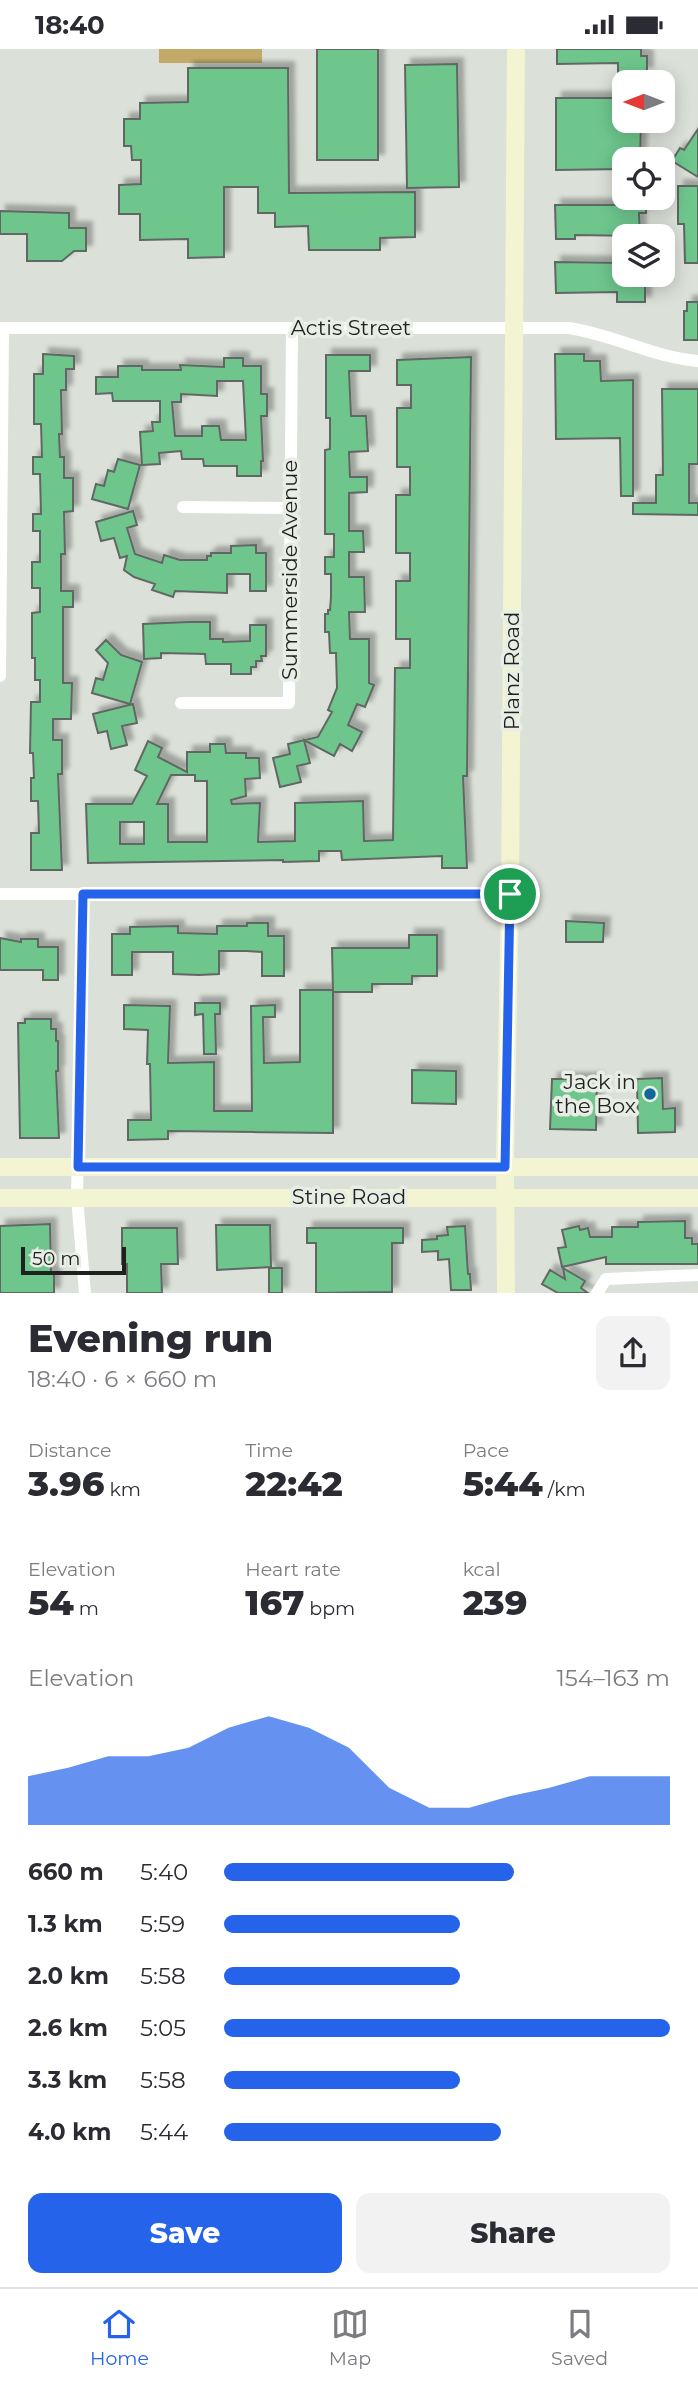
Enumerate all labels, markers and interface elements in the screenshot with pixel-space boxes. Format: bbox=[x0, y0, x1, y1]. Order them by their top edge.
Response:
text: 18:40 bbox=[35, 9, 105, 41]
north arrow bbox=[612, 70, 676, 133]
map controls bbox=[612, 70, 675, 287]
button: locate bbox=[612, 147, 675, 210]
button: layers bbox=[612, 224, 675, 287]
street label: Actis Street bbox=[291, 315, 411, 340]
street label: Summerside Avenue bbox=[277, 460, 302, 680]
street label: Planz Road bbox=[499, 612, 524, 730]
pin bbox=[480, 864, 540, 924]
icon: arrive bbox=[491, 875, 529, 913]
place label: Jack in the Box bbox=[555, 1069, 636, 1118]
marker: Jack in the Box bbox=[642, 1086, 658, 1102]
street label: Stine Road bbox=[292, 1184, 406, 1209]
scale bar bbox=[21, 1244, 126, 1276]
text: 50 m bbox=[32, 1247, 80, 1270]
text: Evening run bbox=[28, 1315, 273, 1362]
button: share bbox=[596, 1316, 670, 1390]
text: 18:40 · 6 × 660 m bbox=[28, 1365, 217, 1393]
text: Distance bbox=[28, 1439, 111, 1462]
text: Time bbox=[245, 1439, 293, 1462]
text: Pace bbox=[463, 1439, 509, 1462]
text: 3.96 bbox=[28, 1462, 104, 1505]
text: 22:42 bbox=[245, 1462, 343, 1505]
text: 5:44 bbox=[463, 1462, 543, 1505]
text: km bbox=[104, 1478, 141, 1501]
text: /km bbox=[543, 1478, 586, 1501]
text: Elevation bbox=[28, 1558, 116, 1581]
text: Heart rate bbox=[245, 1558, 341, 1581]
text: kcal bbox=[463, 1558, 501, 1581]
text: 54 bbox=[28, 1581, 74, 1624]
text: 167 bbox=[245, 1581, 304, 1624]
text: 239 bbox=[463, 1581, 527, 1624]
text: m bbox=[74, 1597, 99, 1620]
text: bpm bbox=[304, 1597, 355, 1620]
text: Elevation bbox=[28, 1664, 134, 1692]
text: 154–163 m bbox=[556, 1664, 670, 1692]
text: 660 m bbox=[28, 1858, 104, 1886]
text: 5:40 bbox=[140, 1858, 188, 1886]
text: 1.3 km bbox=[28, 1910, 103, 1938]
text: 5:59 bbox=[140, 1910, 185, 1938]
text: 2.0 km bbox=[28, 1962, 109, 1990]
text: 5:58 bbox=[140, 1962, 186, 1990]
text: 2.6 km bbox=[28, 2014, 108, 2042]
text: 5:05 bbox=[140, 2014, 186, 2042]
text: 3.3 km bbox=[28, 2066, 107, 2094]
text: 5:58 bbox=[140, 2066, 186, 2094]
text: 4.0 km bbox=[28, 2118, 111, 2146]
text: 5:44 bbox=[140, 2118, 188, 2146]
button: Save bbox=[28, 2193, 342, 2273]
button: Share bbox=[356, 2193, 670, 2273]
tab: Home bbox=[90, 2305, 149, 2370]
tab: Map bbox=[329, 2305, 371, 2370]
tab: Saved bbox=[551, 2305, 608, 2370]

